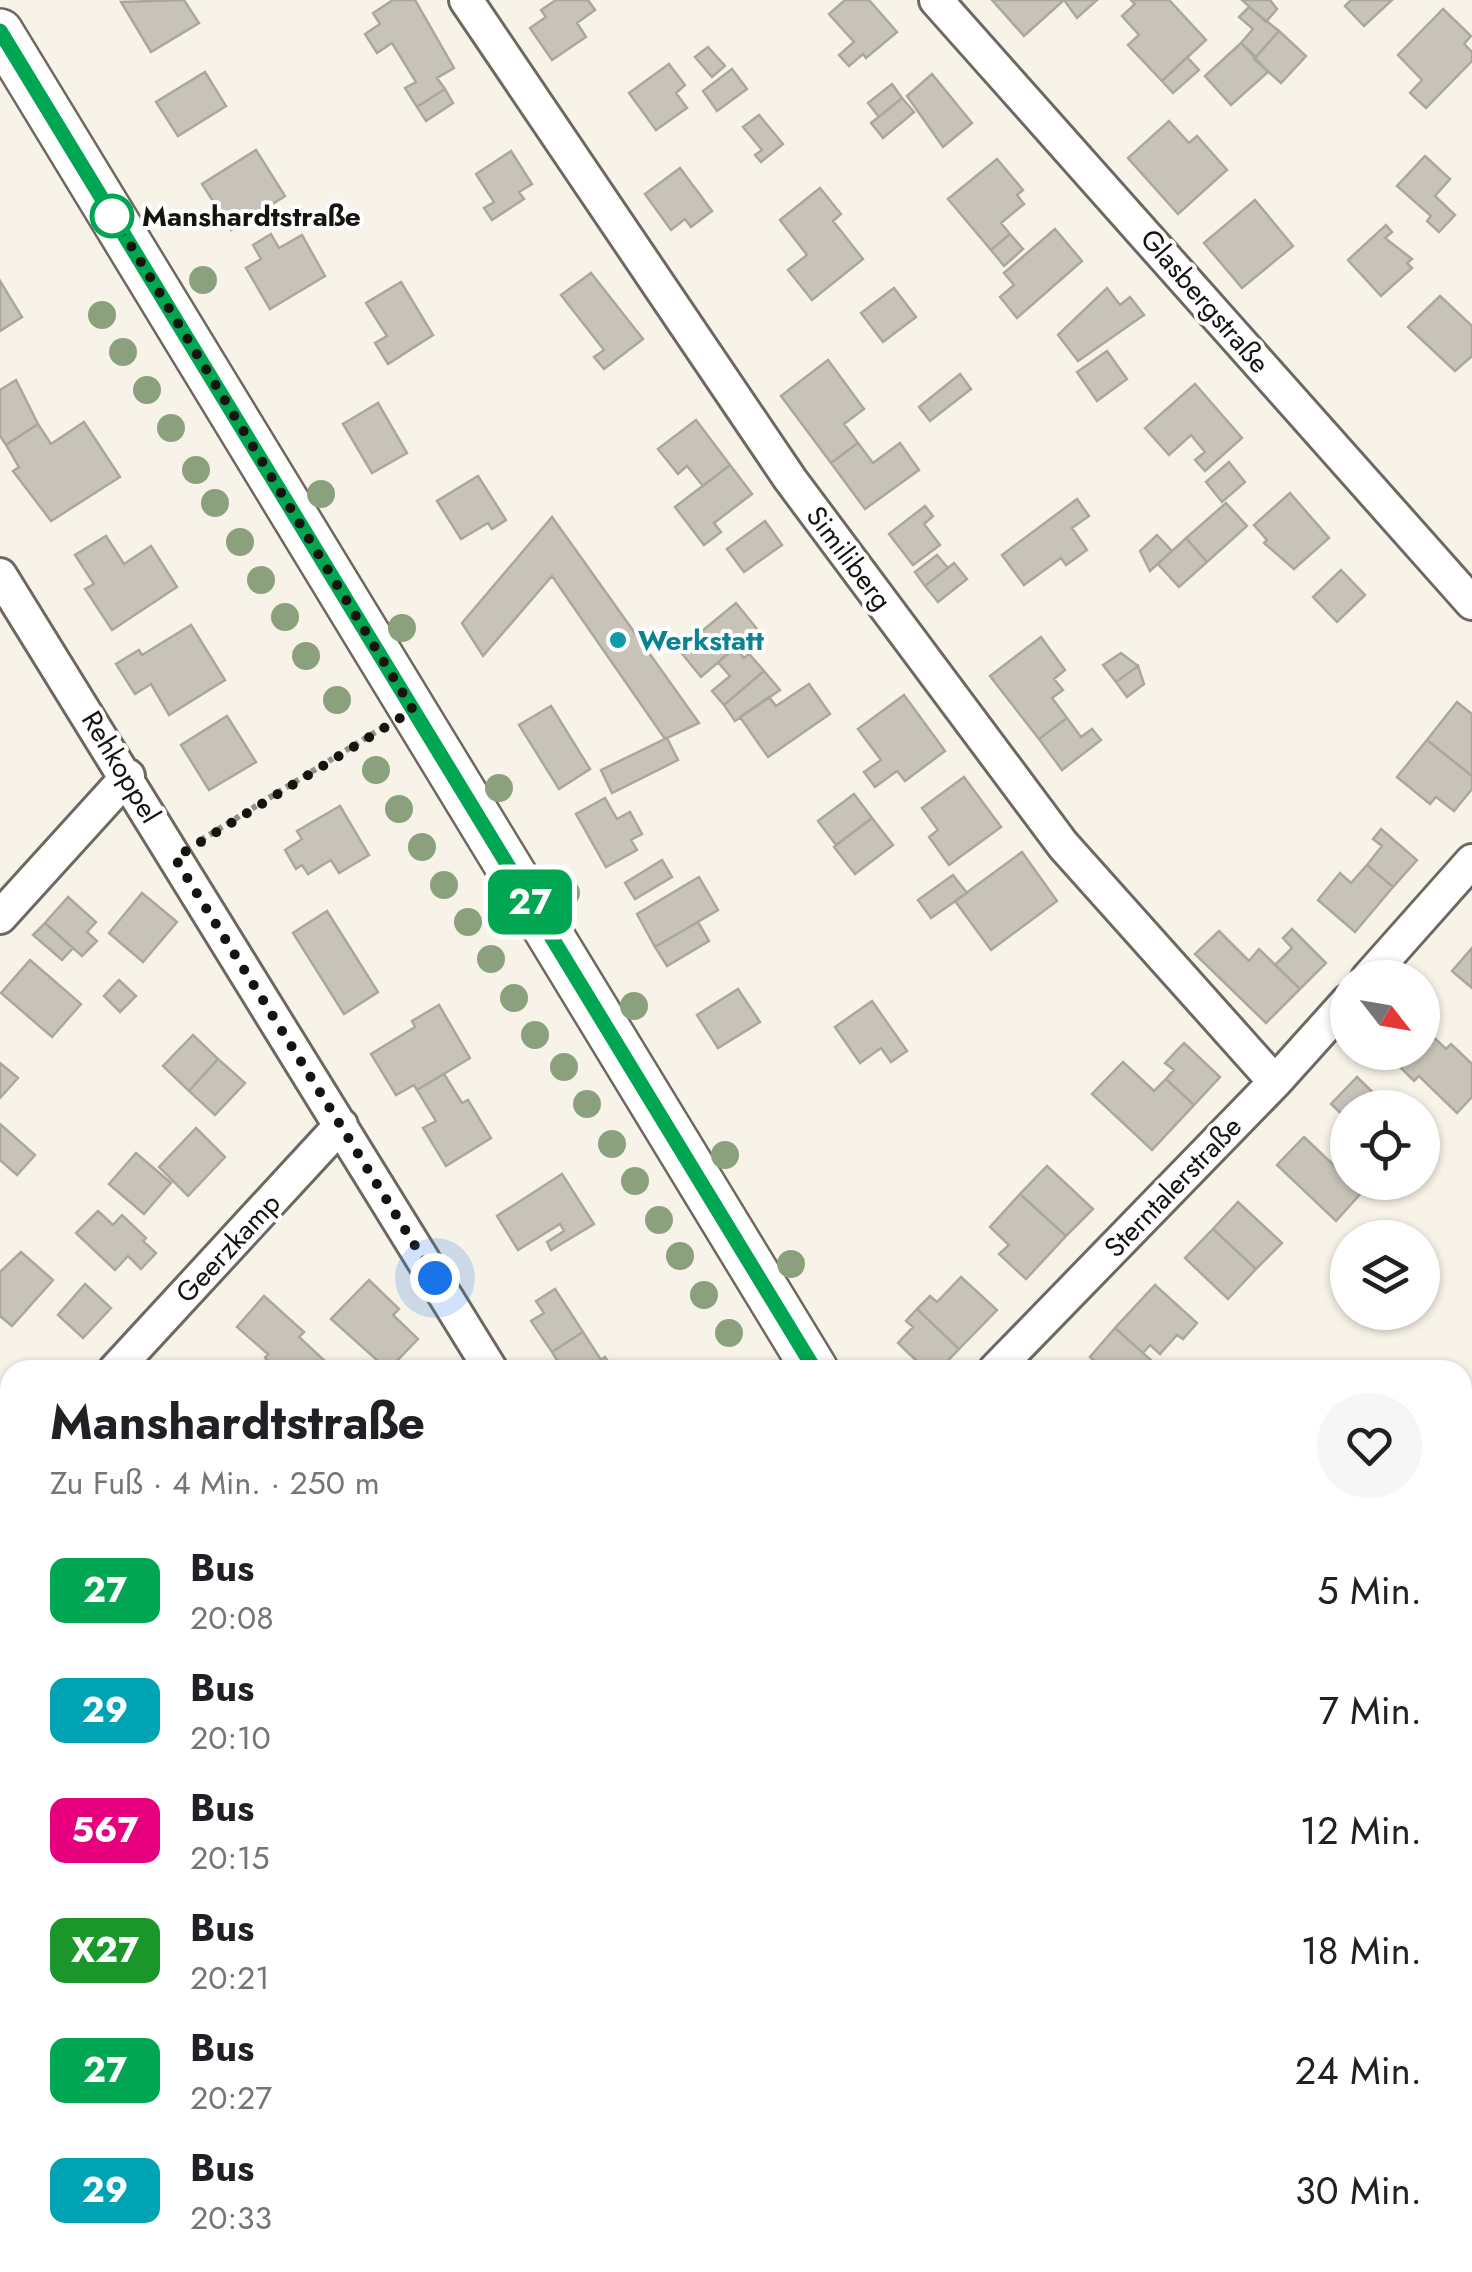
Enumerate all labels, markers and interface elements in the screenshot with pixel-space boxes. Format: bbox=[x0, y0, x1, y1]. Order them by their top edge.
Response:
marker: Manshardtstraße bbox=[91, 195, 133, 237]
place label: Manshardtstraße bbox=[142, 196, 361, 237]
street label: Glasbergstraße bbox=[1131, 220, 1279, 382]
street label: Similiberg bbox=[796, 497, 902, 619]
place label: Werkstatt bbox=[638, 620, 764, 661]
marker: Werkstatt bbox=[607, 629, 629, 651]
street label: Rehkoppel bbox=[71, 703, 171, 831]
line badge: 27 bbox=[485, 870, 575, 934]
text: 27 bbox=[508, 877, 552, 927]
north arrow bbox=[1330, 960, 1440, 1070]
map controls bbox=[1330, 960, 1440, 1330]
button: locate bbox=[1330, 1090, 1440, 1200]
street label: Sterntalerstraße bbox=[1095, 1107, 1251, 1267]
street label: Geerzkamp bbox=[166, 1184, 290, 1312]
button: layers bbox=[1330, 1220, 1440, 1330]
your location bbox=[410, 1253, 460, 1303]
text: Manshardtstraße bbox=[50, 1388, 425, 1457]
button: heart bbox=[1317, 1393, 1422, 1498]
text: Zu Fuß · 4 Min. · 250 m bbox=[50, 1460, 380, 1506]
text: Bus bbox=[190, 1540, 254, 1595]
text: 5 Min. bbox=[1317, 1563, 1422, 1618]
text: 27 bbox=[83, 1565, 127, 1615]
text: 20:08 bbox=[190, 1595, 274, 1641]
text: Bus bbox=[190, 1660, 254, 1715]
text: 7 Min. bbox=[1319, 1683, 1422, 1738]
text: 29 bbox=[82, 1685, 128, 1735]
text: 20:10 bbox=[190, 1715, 271, 1761]
text: Bus bbox=[190, 1780, 254, 1835]
text: 12 Min. bbox=[1300, 1803, 1422, 1858]
text: 567 bbox=[71, 1805, 139, 1855]
text: 20:15 bbox=[190, 1835, 269, 1881]
text: Bus bbox=[190, 1900, 254, 1955]
text: 18 Min. bbox=[1301, 1923, 1422, 1978]
text: X27 bbox=[71, 1925, 139, 1975]
text: 20:21 bbox=[190, 1955, 270, 2001]
text: Bus bbox=[190, 2020, 254, 2075]
text: 24 Min. bbox=[1295, 2043, 1422, 2098]
text: 27 bbox=[83, 2045, 127, 2095]
text: 20:27 bbox=[190, 2075, 272, 2121]
text: Bus bbox=[190, 2140, 254, 2195]
text: 30 Min. bbox=[1295, 2163, 1422, 2218]
text: 29 bbox=[82, 2165, 128, 2215]
text: 20:33 bbox=[190, 2195, 272, 2241]

